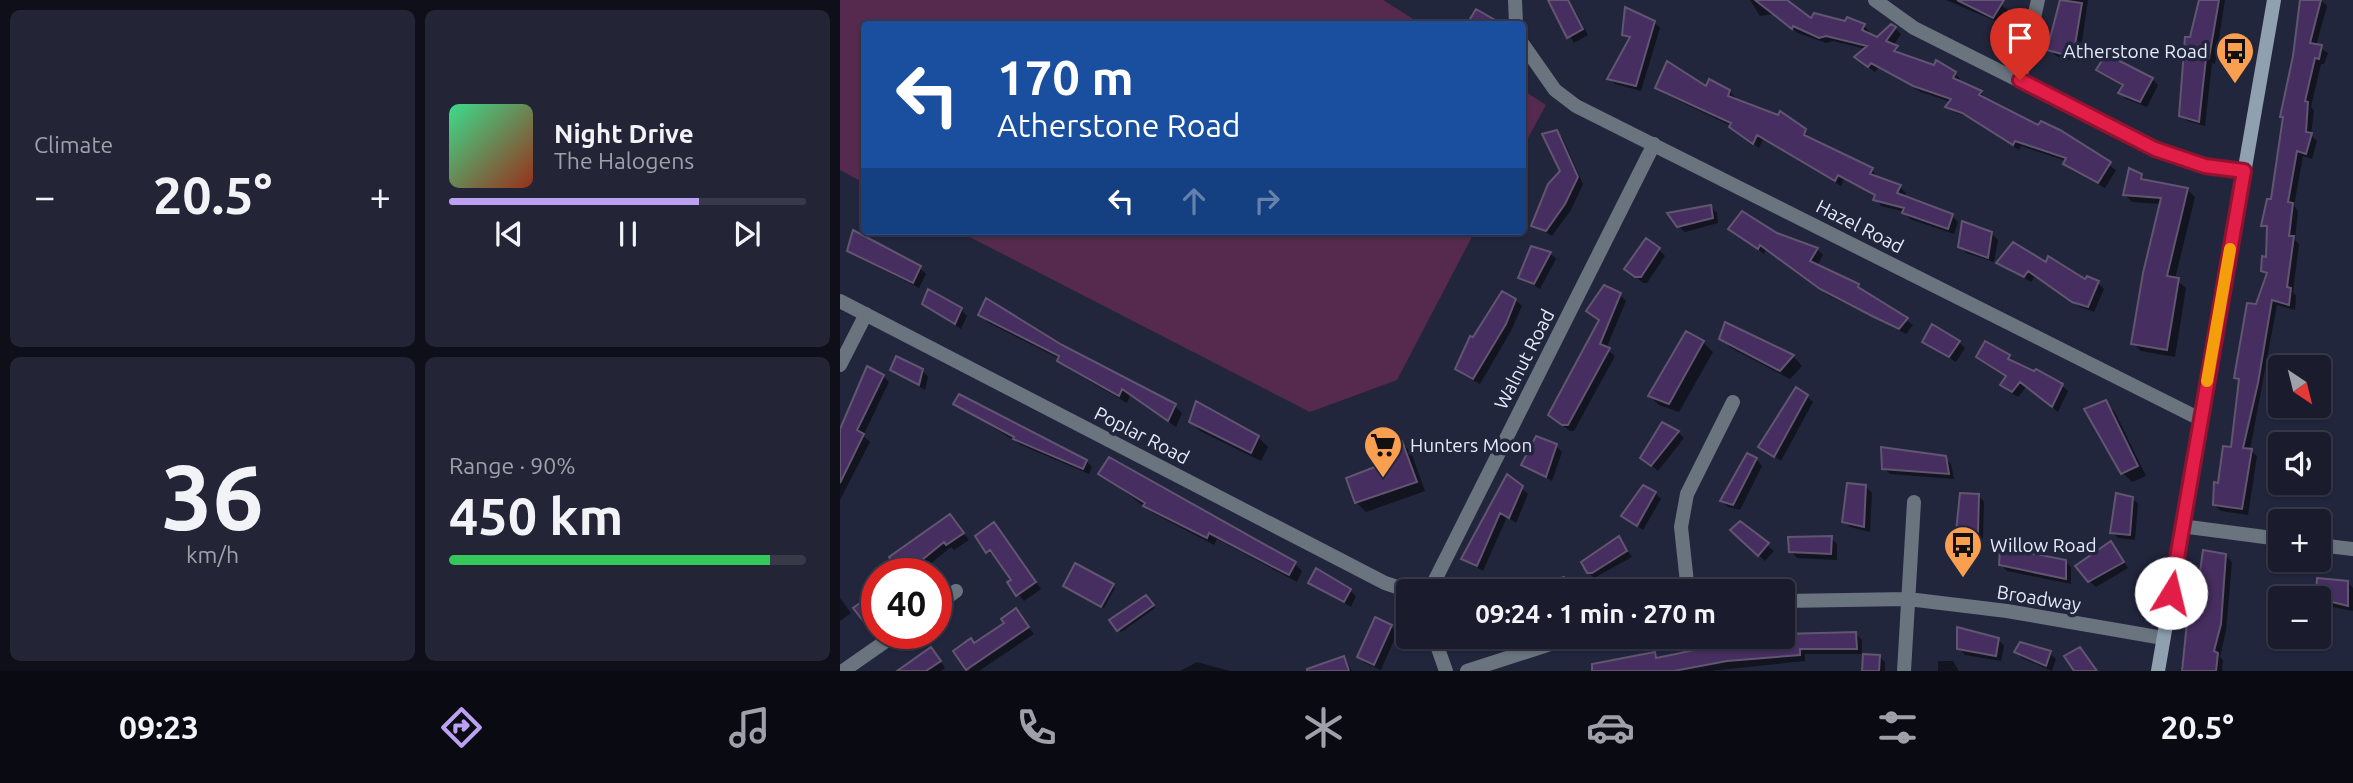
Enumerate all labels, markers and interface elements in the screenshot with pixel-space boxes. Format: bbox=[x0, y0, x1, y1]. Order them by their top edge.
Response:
pin bbox=[1990, 8, 2050, 80]
icon: arrive bbox=[2001, 19, 2039, 57]
bus stop icon: Atherstone Road bbox=[2214, 30, 2256, 85]
place label: Atherstone Road bbox=[2063, 40, 2208, 62]
icon: left bbox=[882, 49, 973, 140]
text: 170 m bbox=[997, 49, 1134, 104]
text: Atherstone Road bbox=[997, 107, 1241, 143]
text: Night Drive bbox=[554, 119, 694, 148]
text: Climate bbox=[34, 132, 113, 157]
text: The Halogens bbox=[554, 148, 694, 173]
text: 20.5° bbox=[153, 166, 272, 224]
text: − bbox=[34, 175, 55, 217]
text: + bbox=[370, 175, 391, 217]
icon: left bbox=[1102, 182, 1140, 220]
icon: ahead bbox=[1175, 182, 1213, 220]
icon: right bbox=[1248, 182, 1286, 220]
street label: Hazel Road bbox=[1813, 195, 1907, 257]
icon: previous bbox=[490, 215, 528, 253]
icon: pause bbox=[609, 215, 647, 253]
icon: next bbox=[728, 215, 766, 253]
street label: Walnut Road bbox=[1489, 305, 1559, 413]
north arrow bbox=[2268, 355, 2331, 418]
map controls bbox=[2268, 355, 2331, 649]
street label: Poplar Road bbox=[1091, 402, 1193, 468]
supermarket icon: Hunters Moon bbox=[1362, 424, 1404, 479]
button: sound bbox=[2268, 432, 2331, 495]
place label: Hunters Moon bbox=[1410, 434, 1532, 456]
text: 36 bbox=[161, 445, 264, 547]
text: Range · 90% bbox=[449, 453, 576, 478]
text: 450 km bbox=[449, 487, 623, 545]
button: + bbox=[2268, 509, 2331, 572]
bus stop icon: Willow Road bbox=[1942, 524, 1984, 579]
place label: Willow Road bbox=[1990, 534, 2097, 556]
text: km/h bbox=[186, 542, 239, 567]
position arrow bbox=[2134, 556, 2208, 630]
speed limit sign: 40 bbox=[861, 558, 952, 649]
street label: Broadway bbox=[1995, 580, 2083, 616]
button: − bbox=[2268, 586, 2331, 649]
text: 09:24 · 1 min · 270 m bbox=[1475, 599, 1716, 628]
icon: directions bbox=[437, 703, 486, 752]
icon: music bbox=[725, 703, 774, 752]
icon: phone bbox=[1012, 703, 1061, 752]
icon: climate bbox=[1299, 703, 1348, 752]
icon: car bbox=[1586, 703, 1635, 752]
icon: filters bbox=[1873, 703, 1922, 752]
text: 09:23 bbox=[119, 709, 199, 745]
text: 20.5° bbox=[2160, 709, 2234, 745]

